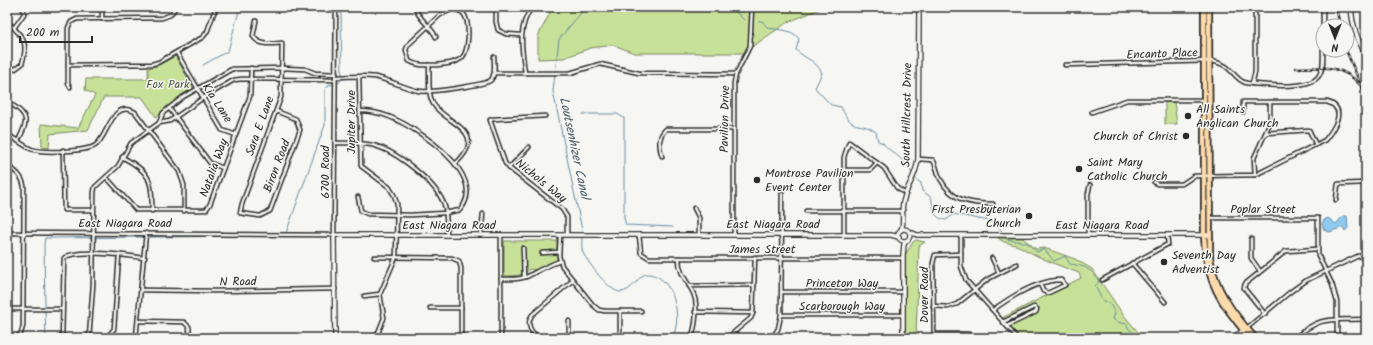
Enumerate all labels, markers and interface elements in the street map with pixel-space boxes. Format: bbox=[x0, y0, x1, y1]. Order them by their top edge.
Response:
scale bar bbox=[20, 18, 92, 44]
north arrow bbox=[1315, 18, 1355, 58]
text: 200 m bbox=[26, 23, 60, 42]
text: N bbox=[1331, 38, 1338, 56]
street label: Encanto Place bbox=[1126, 43, 1199, 65]
street label: South Hillcrest Drive bbox=[897, 62, 917, 167]
park label: Fox Park bbox=[146, 75, 190, 94]
street label: Kia Lane bbox=[197, 79, 237, 127]
street label: Pavilion Drive bbox=[715, 84, 735, 153]
street label: Jupiter Drive bbox=[342, 89, 361, 154]
street label: Sara E Lane bbox=[240, 93, 280, 158]
water label: Loutsenhizer Canal bbox=[553, 95, 596, 204]
place label: All Saints Anglican Church bbox=[1196, 100, 1279, 133]
marker: All Saints Anglican Church bbox=[1183, 111, 1193, 121]
place label: Church of Christ bbox=[1093, 127, 1178, 146]
marker: Church of Christ bbox=[1181, 131, 1191, 141]
street label: Natalia Way bbox=[195, 136, 233, 200]
street label: Biron Road bbox=[258, 136, 296, 195]
street label: 6700 Road bbox=[316, 144, 335, 199]
place label: Saint Mary Catholic Church bbox=[1087, 153, 1167, 186]
street label: Nichols Way bbox=[511, 154, 571, 208]
place label: Montrose Pavilion Event Center bbox=[765, 164, 853, 197]
marker: Saint Mary Catholic Church bbox=[1074, 164, 1084, 174]
marker: Montrose Pavilion Event Center bbox=[752, 175, 762, 185]
place label: First Presbyterian Church bbox=[932, 200, 1021, 233]
street label: Poplar Street bbox=[1230, 200, 1296, 219]
marker: First Presbyterian Church bbox=[1024, 211, 1034, 221]
street label: East Niagara Road bbox=[78, 214, 173, 233]
street label: East Niagara Road bbox=[726, 215, 821, 234]
street label: East Niagara Road bbox=[402, 216, 497, 235]
street label: East Niagara Road bbox=[1055, 216, 1150, 235]
street label: James Street bbox=[729, 240, 796, 259]
place label: Seventh Day Adventist bbox=[1172, 246, 1236, 279]
marker: Seventh Day Adventist bbox=[1159, 257, 1169, 267]
street label: Dover Road bbox=[915, 266, 934, 323]
street label: N Road bbox=[219, 272, 258, 292]
street label: Princeton Way bbox=[806, 274, 879, 293]
street label: Scarborough Way bbox=[799, 297, 885, 316]

